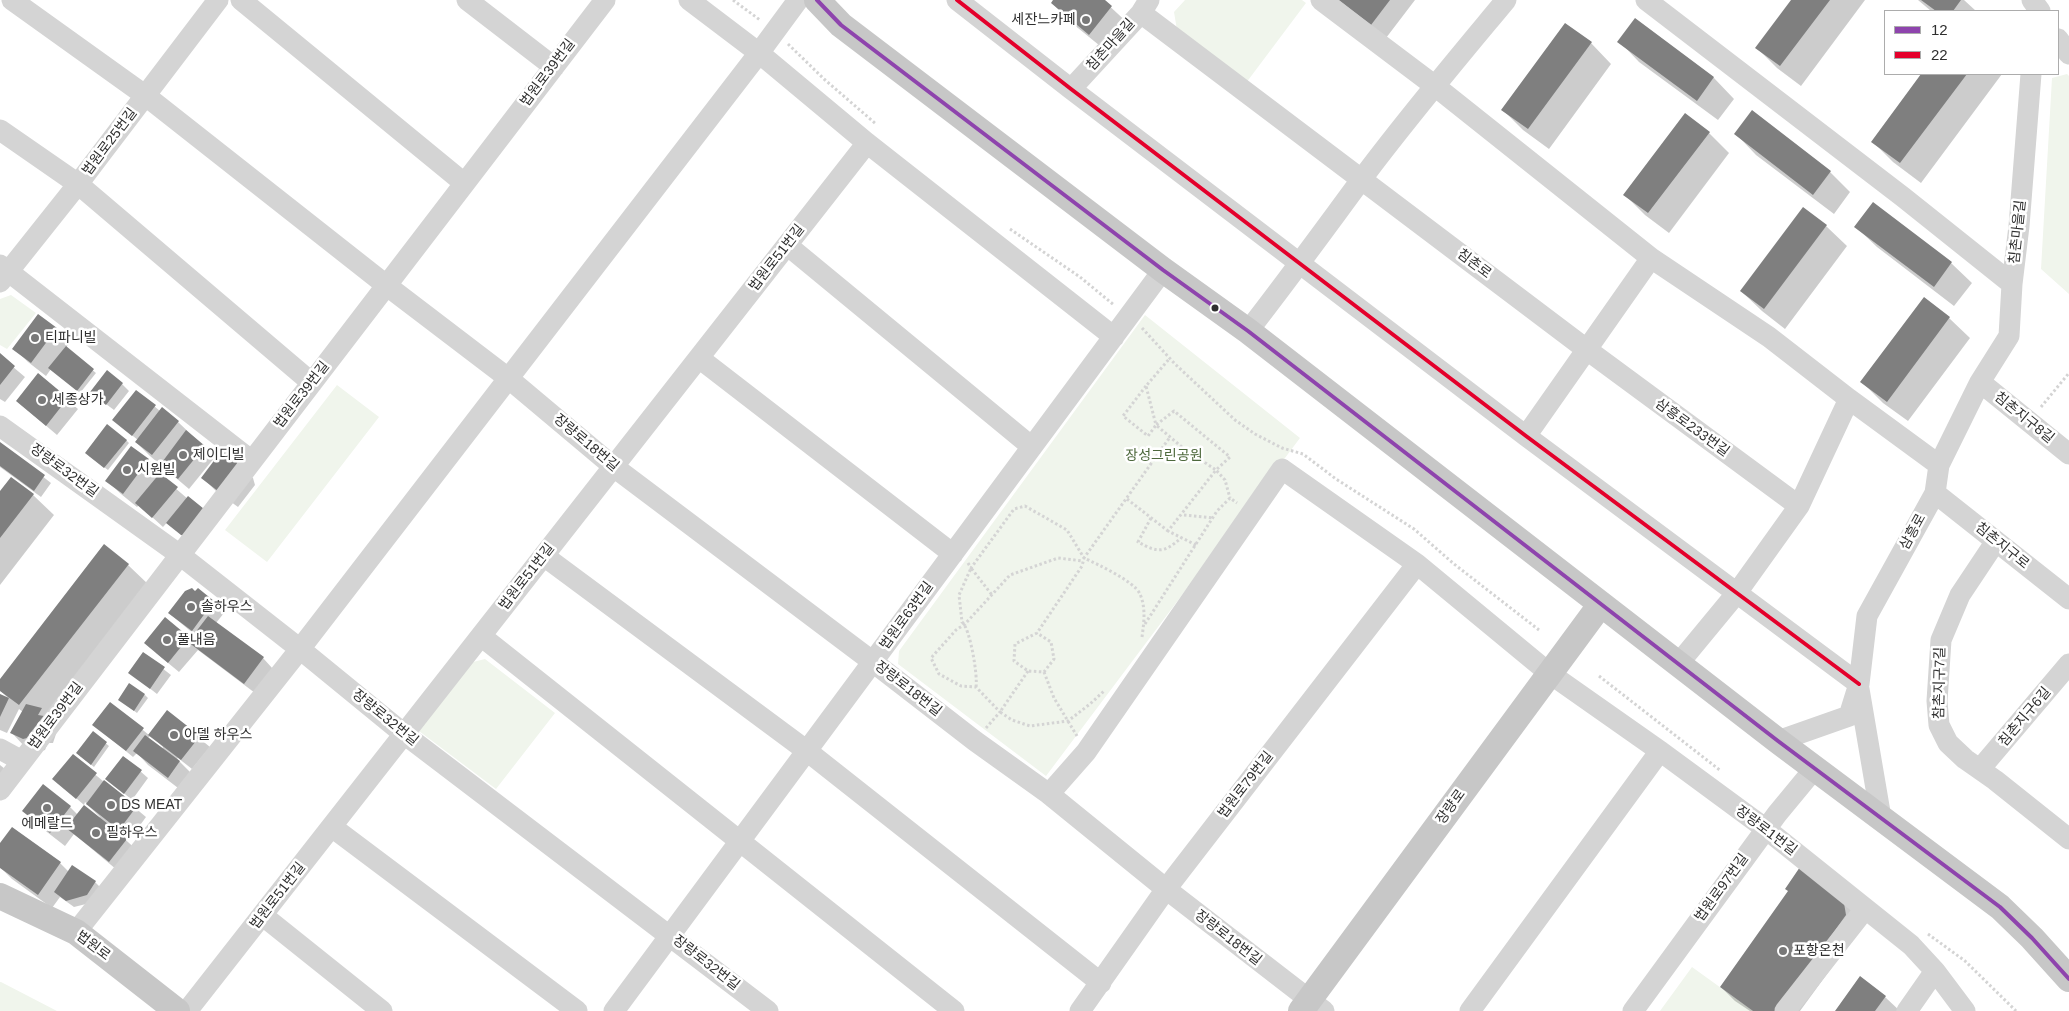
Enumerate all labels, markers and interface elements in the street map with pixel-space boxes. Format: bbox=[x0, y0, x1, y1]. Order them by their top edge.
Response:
legend bbox=[1884, 10, 2059, 75]
place label: 세잔느카페 bbox=[1012, 12, 1076, 28]
marker: 세잔느카페 bbox=[1080, 14, 1092, 26]
street label: 침촌마을길 bbox=[1083, 15, 1139, 75]
text: 12 bbox=[1931, 21, 1948, 38]
street label: 법원로39번길 bbox=[517, 36, 579, 110]
text: 22 bbox=[1931, 46, 1948, 63]
street label: 법원로25번길 bbox=[79, 105, 141, 179]
street label: 침촌마을길 bbox=[2006, 199, 2030, 265]
street label: 법원로51번길 bbox=[746, 221, 808, 295]
street label: 침촌로 bbox=[1454, 246, 1494, 282]
unlabelled marker bbox=[1210, 303, 1220, 313]
place label: 티파니빌 bbox=[45, 330, 97, 346]
marker: 티파니빌 bbox=[29, 332, 41, 344]
street label: 법원로39번길 bbox=[271, 358, 333, 432]
street label: 침촌지구8길 bbox=[1991, 389, 2057, 447]
place label: 세종상가 bbox=[52, 392, 104, 408]
marker: 세종상가 bbox=[36, 394, 48, 406]
street label: 삼흥로233번길 bbox=[1652, 395, 1732, 461]
street label: 장량로18번길 bbox=[550, 411, 622, 475]
street label: 장량로32번길 bbox=[27, 441, 101, 501]
place label: 제이디빌 bbox=[193, 447, 245, 463]
park label: 장성그린공원 bbox=[1125, 448, 1203, 464]
marker: 제이디빌 bbox=[177, 449, 189, 461]
place label: 시원빌 bbox=[137, 462, 176, 478]
marker: 시원빌 bbox=[121, 464, 133, 476]
street label: 삼흥로 bbox=[1896, 511, 1930, 553]
street label: 침촌지구로 bbox=[1972, 519, 2032, 573]
street label: 법원로51번길 bbox=[496, 540, 558, 614]
street label: 법원로63번길 bbox=[877, 579, 937, 653]
place label: 솔하우스 bbox=[201, 599, 253, 615]
marker: 솔하우스 bbox=[185, 601, 197, 613]
place label: 풀내음 bbox=[177, 632, 216, 648]
marker: 풀내음 bbox=[161, 634, 173, 646]
street label: 참촌지구7길 bbox=[1931, 647, 1949, 719]
street label: 장량로18번길 bbox=[871, 658, 945, 720]
street label: 법원로39번길 bbox=[25, 679, 87, 753]
street label: 침촌지구6길 bbox=[1995, 684, 2055, 750]
street label: 장량로32번길 bbox=[349, 686, 421, 750]
place label: 아델 하우스 bbox=[184, 727, 252, 743]
marker: 아델 하우스 bbox=[168, 729, 180, 741]
street label: 법원로79번길 bbox=[1215, 748, 1277, 822]
street label: 장량로 bbox=[1433, 786, 1469, 828]
place label: DS MEAT bbox=[121, 797, 182, 813]
marker: DS MEAT bbox=[105, 799, 117, 811]
marker: 에메랄드 bbox=[41, 802, 53, 814]
street label: 장량로1번길 bbox=[1732, 803, 1800, 859]
place label: 에메랄드 bbox=[21, 816, 73, 832]
place label: 필하우스 bbox=[106, 825, 158, 841]
marker: 필하우스 bbox=[90, 827, 102, 839]
street label: 법원로97번길 bbox=[1692, 851, 1752, 925]
street label: 법원로51번길 bbox=[247, 859, 309, 933]
street label: 장량로18번길 bbox=[1191, 907, 1265, 969]
street label: 법원로 bbox=[73, 928, 113, 964]
street label: 장량로32번길 bbox=[669, 932, 743, 994]
place label: 포항온천 bbox=[1793, 943, 1845, 959]
marker: 포항온천 bbox=[1777, 945, 1789, 957]

